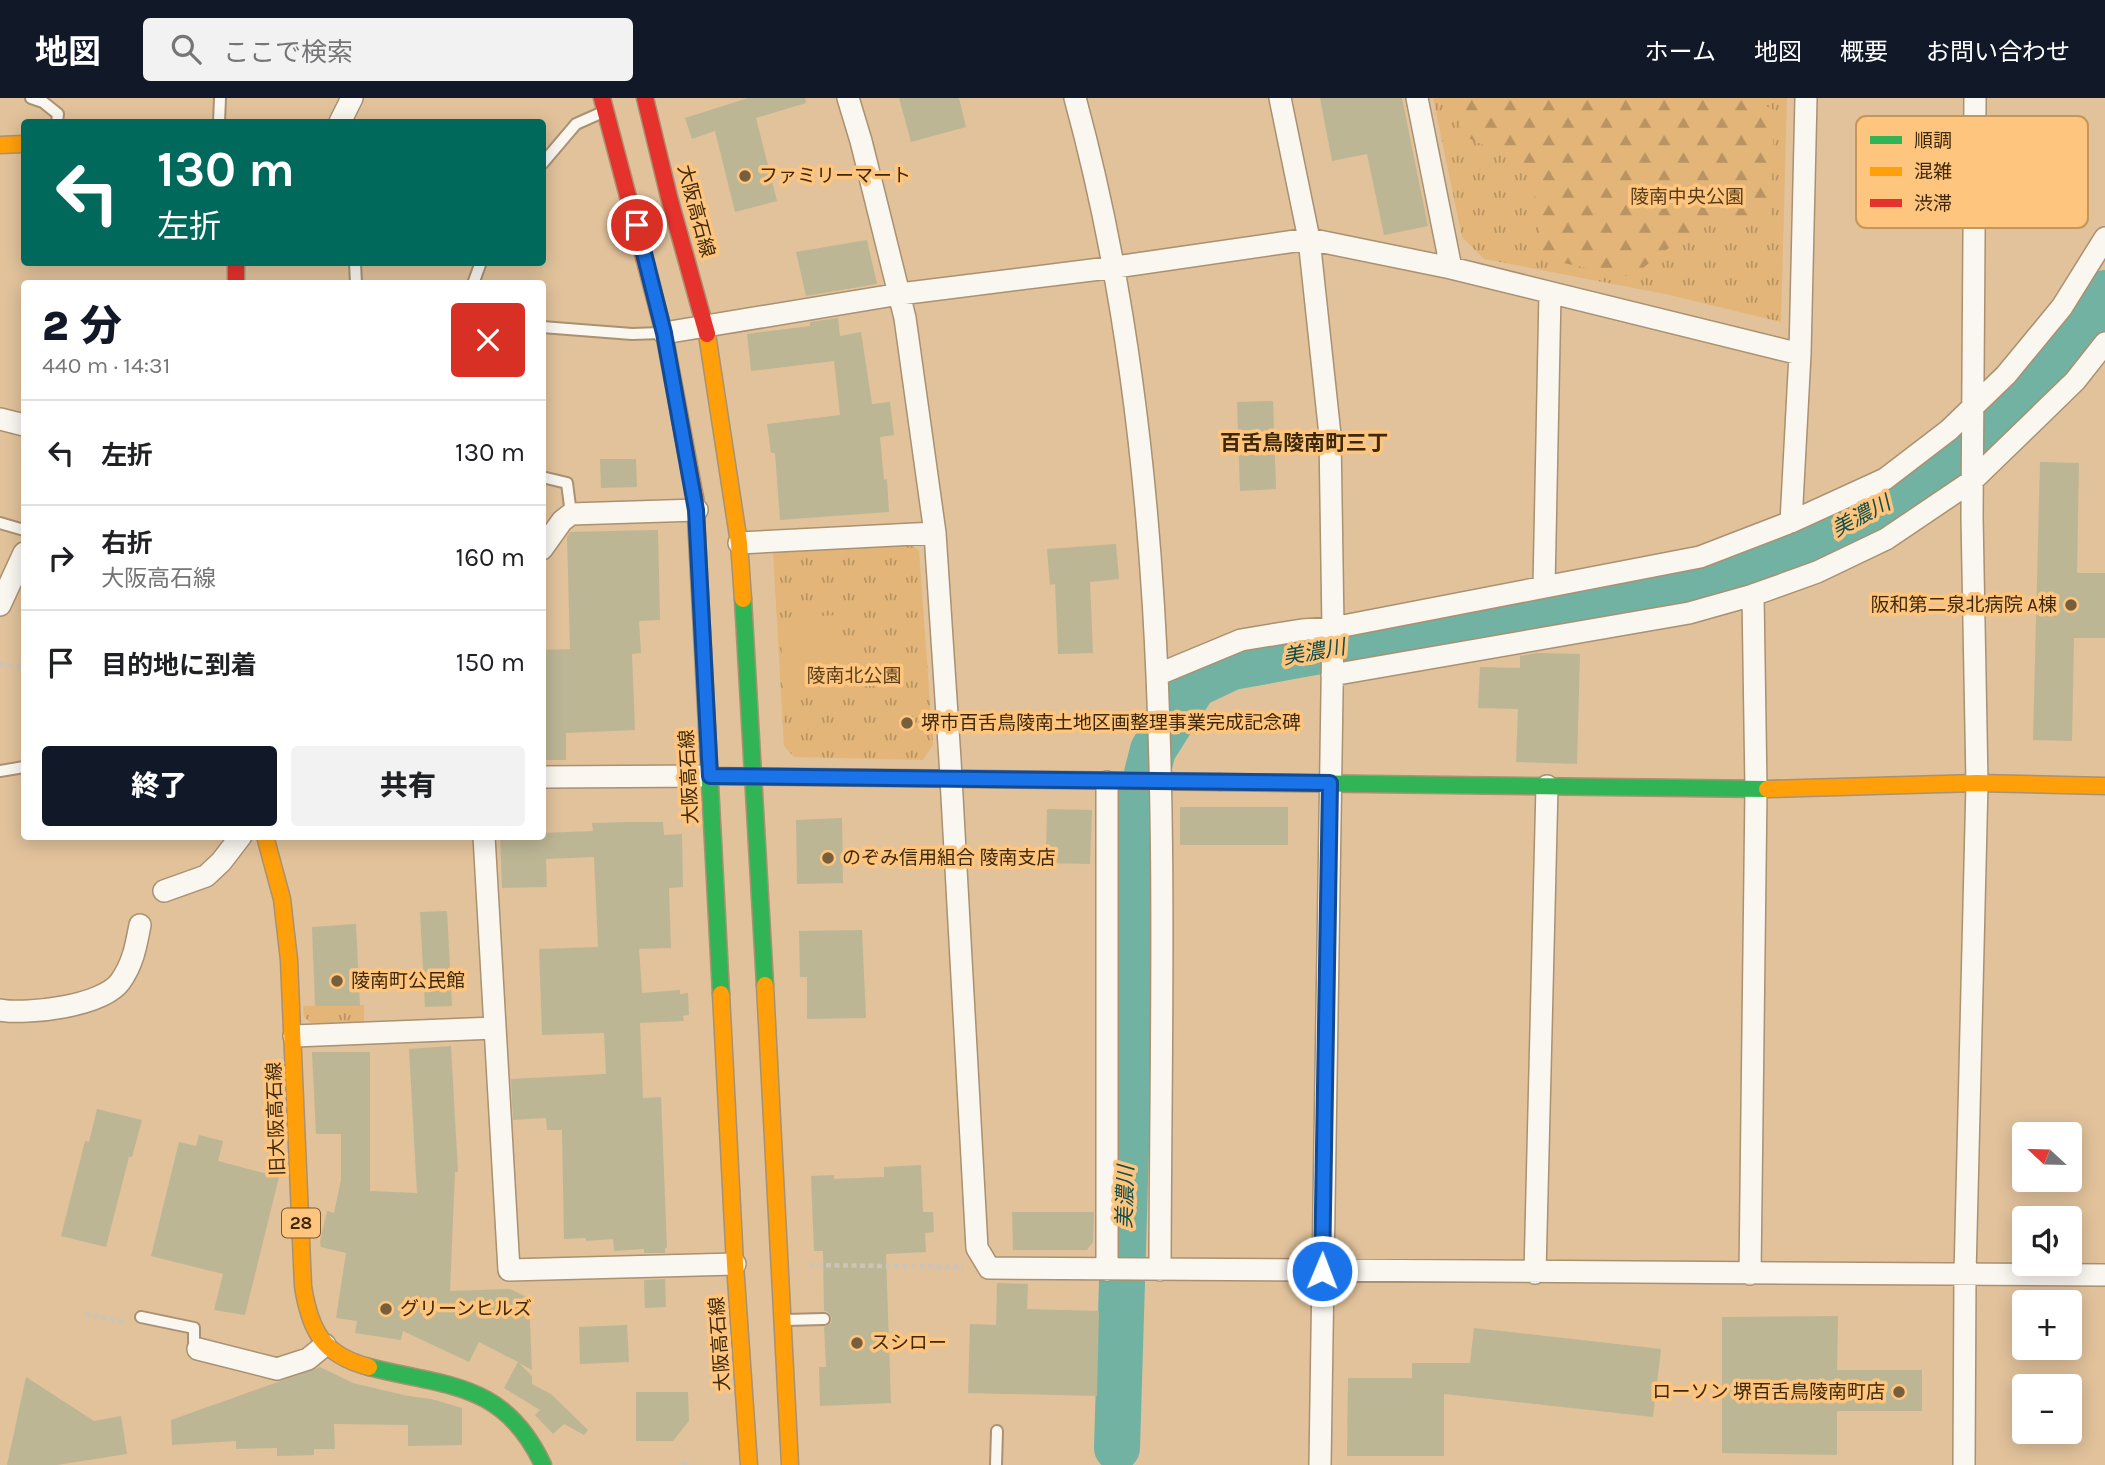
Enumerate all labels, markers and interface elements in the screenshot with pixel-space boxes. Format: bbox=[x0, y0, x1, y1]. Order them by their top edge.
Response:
search box bbox=[143, 18, 633, 81]
icon: search bbox=[167, 30, 205, 68]
text: 地図 bbox=[35, 33, 101, 71]
text: ここで検索 bbox=[223, 37, 353, 68]
text: ホーム bbox=[1645, 38, 1716, 66]
text: 地図 bbox=[1754, 38, 1802, 66]
text: 概要 bbox=[1840, 38, 1888, 66]
text: お問い合わせ bbox=[1926, 38, 2070, 66]
legend bbox=[1856, 116, 2088, 228]
text: 順調 bbox=[1914, 130, 1952, 152]
text: 130 m bbox=[157, 141, 295, 198]
icon: left bbox=[42, 147, 133, 238]
text: 混雑 bbox=[1914, 161, 1952, 183]
street label: 大阪高石線 bbox=[673, 162, 719, 260]
place label: ファミリーマート bbox=[759, 165, 911, 187]
marker: ファミリーマート bbox=[737, 168, 753, 184]
park label: 陵南中央公園 bbox=[1630, 186, 1744, 208]
text: 渋滞 bbox=[1914, 193, 1952, 215]
pin bbox=[607, 195, 667, 255]
icon: arrive bbox=[618, 206, 656, 244]
text: 左折 bbox=[157, 208, 221, 245]
text: 2 分 bbox=[42, 301, 122, 351]
button: close bbox=[451, 303, 525, 377]
text: 440 m · 14:31 bbox=[42, 352, 170, 379]
district label: 百舌鳥陵南町三丁 bbox=[1220, 431, 1388, 455]
icon: left bbox=[42, 434, 80, 472]
text: 130 m bbox=[455, 437, 525, 468]
text: 左折 bbox=[101, 440, 153, 471]
water label: 美濃川 bbox=[1828, 490, 1896, 541]
text: 右折 bbox=[101, 528, 153, 559]
icon: right bbox=[42, 539, 80, 577]
text: 160 m bbox=[456, 542, 525, 573]
text: 大阪高石線 bbox=[101, 565, 216, 592]
place label: 阪和第二泉北病院 A棟 bbox=[1871, 594, 2057, 616]
marker: 阪和第二泉北病院 A棟 bbox=[2063, 597, 2079, 613]
water label: 美濃川 bbox=[1281, 634, 1349, 669]
icon: arrive bbox=[42, 644, 80, 682]
text: 150 m bbox=[456, 647, 525, 678]
text: 目的地に到着 bbox=[101, 650, 257, 681]
park label: 陵南北公園 bbox=[806, 665, 902, 687]
place label: 堺市百舌鳥陵南土地区画整理事業完成記念碑 bbox=[921, 712, 1301, 734]
marker: 堺市百舌鳥陵南土地区画整理事業完成記念碑 bbox=[899, 715, 915, 731]
street label: 大阪高石線 bbox=[676, 729, 702, 825]
button: 終了 bbox=[42, 746, 277, 826]
button: 共有 bbox=[291, 746, 525, 826]
place label: のぞみ信用組合 陵南支店 bbox=[842, 847, 1056, 869]
marker: のぞみ信用組合 陵南支店 bbox=[820, 850, 836, 866]
place label: 陵南町公民館 bbox=[351, 970, 465, 992]
marker: 陵南町公民館 bbox=[329, 973, 345, 989]
street label: 旧大阪高石線 bbox=[263, 1062, 289, 1176]
north arrow bbox=[2012, 1122, 2082, 1192]
map controls bbox=[2012, 1122, 2082, 1444]
water label: 美濃川 bbox=[1112, 1163, 1138, 1229]
button: sound bbox=[2012, 1206, 2082, 1276]
road number: 28 bbox=[282, 1208, 320, 1238]
position arrow bbox=[1285, 1234, 1359, 1308]
button: + bbox=[2012, 1290, 2082, 1360]
street label: 大阪高石線 bbox=[706, 1296, 734, 1392]
place label: グリーンヒルズ bbox=[400, 1298, 532, 1320]
marker: グリーンヒルズ bbox=[378, 1301, 394, 1317]
place label: スシロー bbox=[871, 1332, 947, 1354]
marker: スシロー bbox=[849, 1335, 865, 1351]
button: − bbox=[2012, 1374, 2082, 1444]
place label: ローソン 堺百舌鳥陵南町店 bbox=[1652, 1381, 1885, 1403]
marker: ローソン 堺百舌鳥陵南町店 bbox=[1891, 1384, 1907, 1400]

